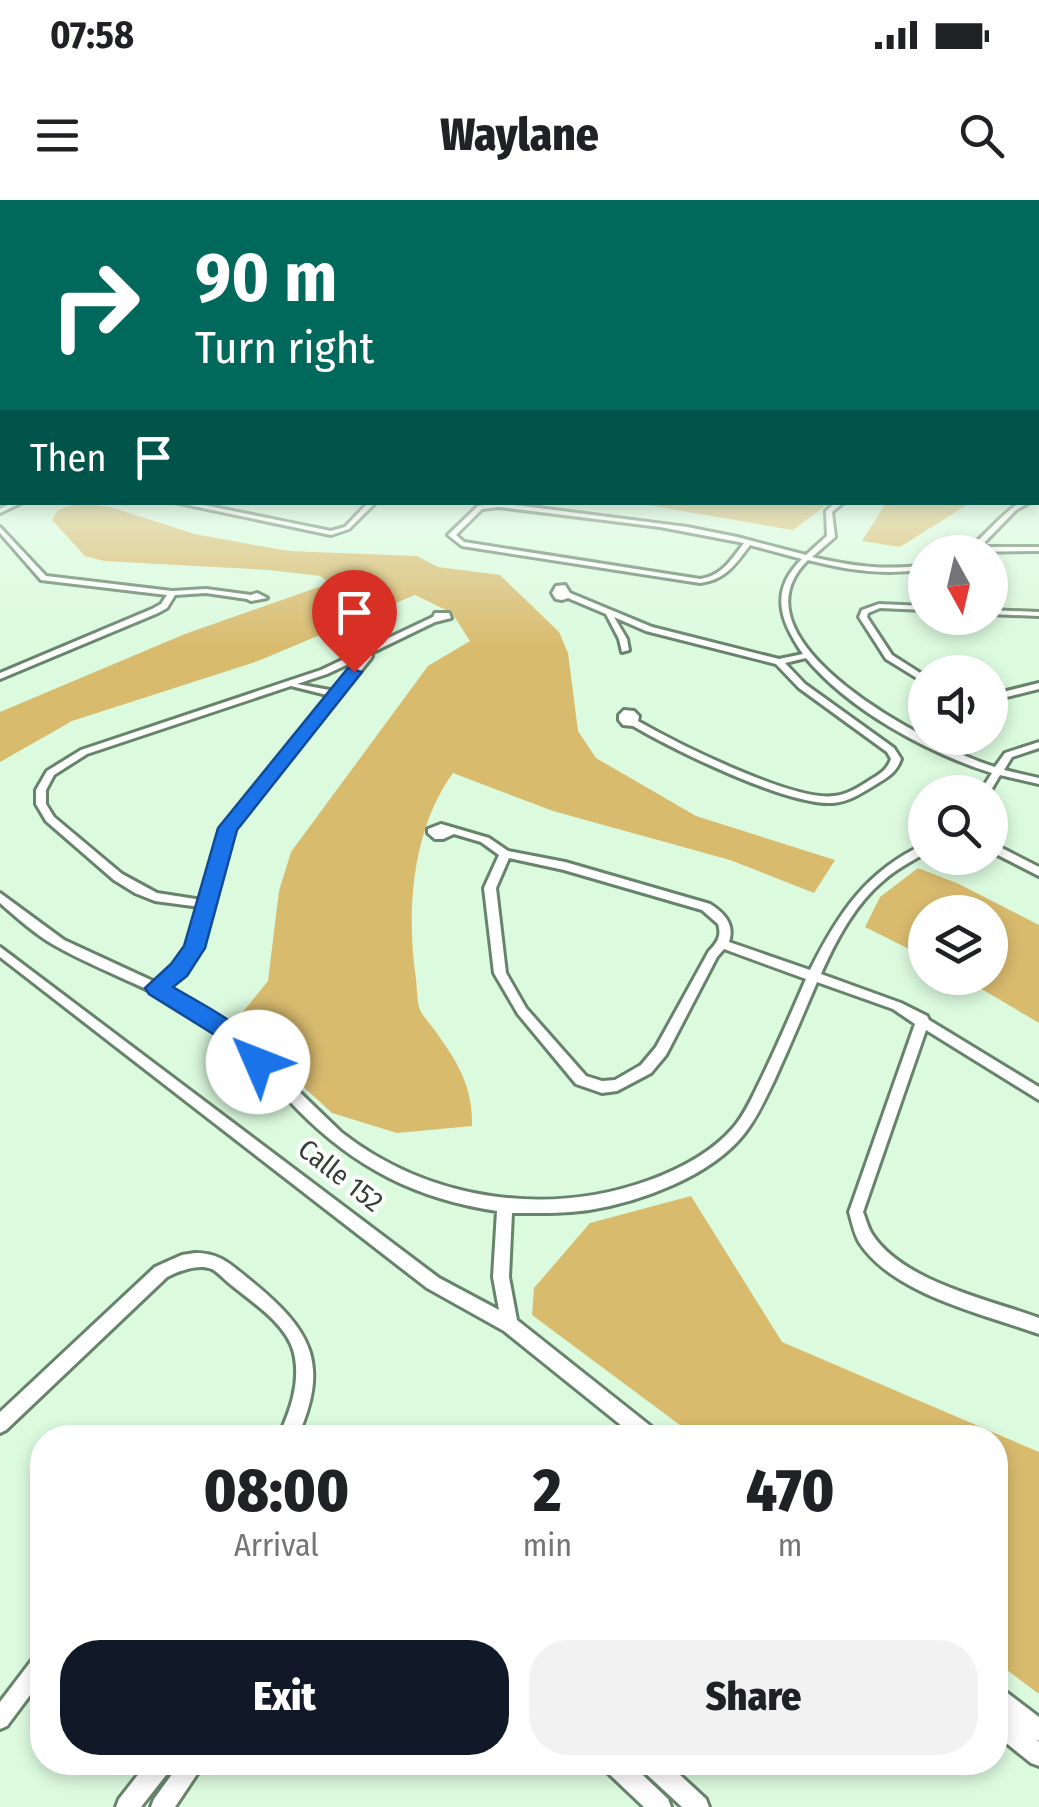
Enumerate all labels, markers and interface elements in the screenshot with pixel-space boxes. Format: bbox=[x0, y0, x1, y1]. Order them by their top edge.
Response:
text: 07:58 bbox=[50, 12, 134, 58]
icon: menu bbox=[30, 108, 85, 163]
text: Waylane bbox=[440, 108, 599, 162]
icon: search bbox=[954, 108, 1009, 163]
text: 90 m bbox=[195, 236, 337, 320]
icon: right bbox=[30, 240, 160, 370]
text: Turn right bbox=[195, 321, 374, 375]
icon: arrive bbox=[126, 430, 181, 485]
text: Then bbox=[30, 435, 106, 481]
north arrow bbox=[908, 535, 1008, 635]
map controls bbox=[908, 535, 1008, 995]
pin bbox=[312, 570, 397, 673]
icon: arrive bbox=[327, 585, 382, 640]
button: sound bbox=[908, 655, 1008, 755]
button: search bbox=[908, 775, 1008, 875]
button: layers bbox=[908, 895, 1008, 995]
position arrow bbox=[206, 1010, 310, 1114]
street label: Calle 152 bbox=[292, 1132, 390, 1219]
text: 08:00 bbox=[203, 1455, 349, 1527]
text: 2 bbox=[533, 1455, 562, 1527]
text: 470 bbox=[746, 1455, 835, 1527]
text: Arrival bbox=[234, 1526, 319, 1564]
text: min bbox=[523, 1526, 572, 1564]
text: m bbox=[778, 1526, 802, 1564]
button: Exit bbox=[60, 1640, 509, 1755]
button: Share bbox=[529, 1640, 978, 1755]

